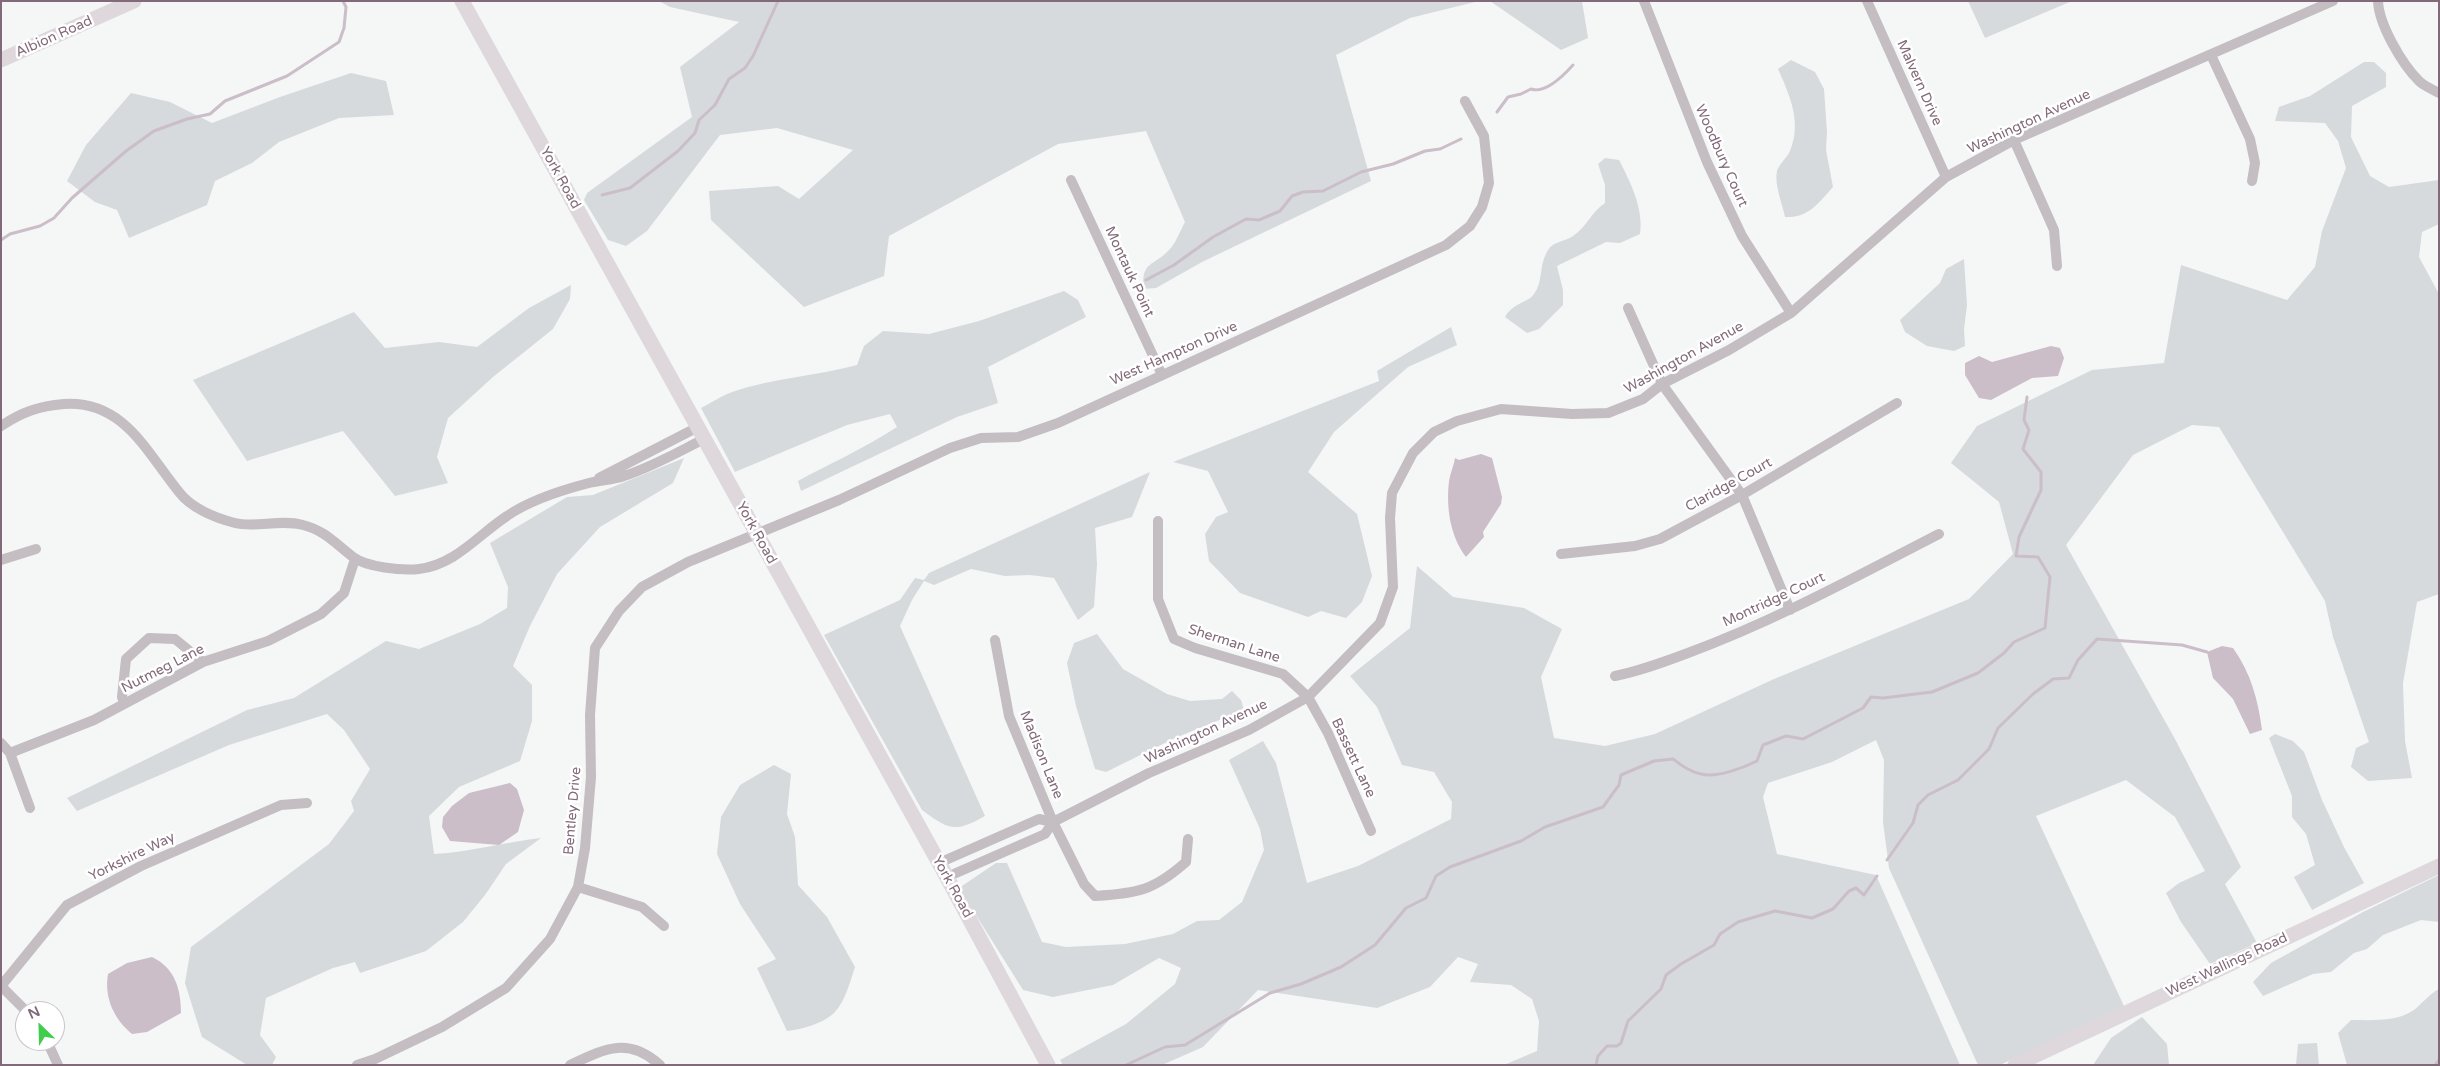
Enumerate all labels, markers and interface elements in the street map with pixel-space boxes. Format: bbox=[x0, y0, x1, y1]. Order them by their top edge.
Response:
street label: Albion Road bbox=[13, 13, 95, 61]
street label: Malvern Drive bbox=[1893, 37, 1945, 129]
street label: Washington Avenue bbox=[1965, 86, 2093, 158]
street label: Woodbury Court bbox=[1691, 102, 1751, 210]
street label: York Road bbox=[536, 144, 584, 212]
street label: Montauk Point bbox=[1101, 224, 1157, 320]
street label: West Hampton Drive bbox=[1108, 318, 1240, 390]
street label: Washington Avenue bbox=[1622, 318, 1746, 398]
street label: Claridge Court bbox=[1683, 454, 1775, 516]
street label: York Road bbox=[732, 499, 780, 567]
street label: Montridge Court bbox=[1720, 569, 1828, 631]
street label: Sherman Lane bbox=[1186, 621, 1282, 667]
street label: Nutmeg Lane bbox=[119, 641, 207, 697]
street label: Washington Avenue bbox=[1142, 696, 1270, 768]
street label: Madison Lane bbox=[1016, 709, 1066, 801]
street label: Bassett Lane bbox=[1327, 716, 1379, 800]
street label: Bentley Drive bbox=[561, 766, 585, 856]
street label: Yorkshire Way bbox=[86, 829, 178, 885]
street label: York Road bbox=[928, 853, 976, 921]
street label: West Wallings Road bbox=[2164, 930, 2290, 1000]
north arrow bbox=[15, 1001, 65, 1051]
text: N bbox=[26, 1003, 43, 1023]

